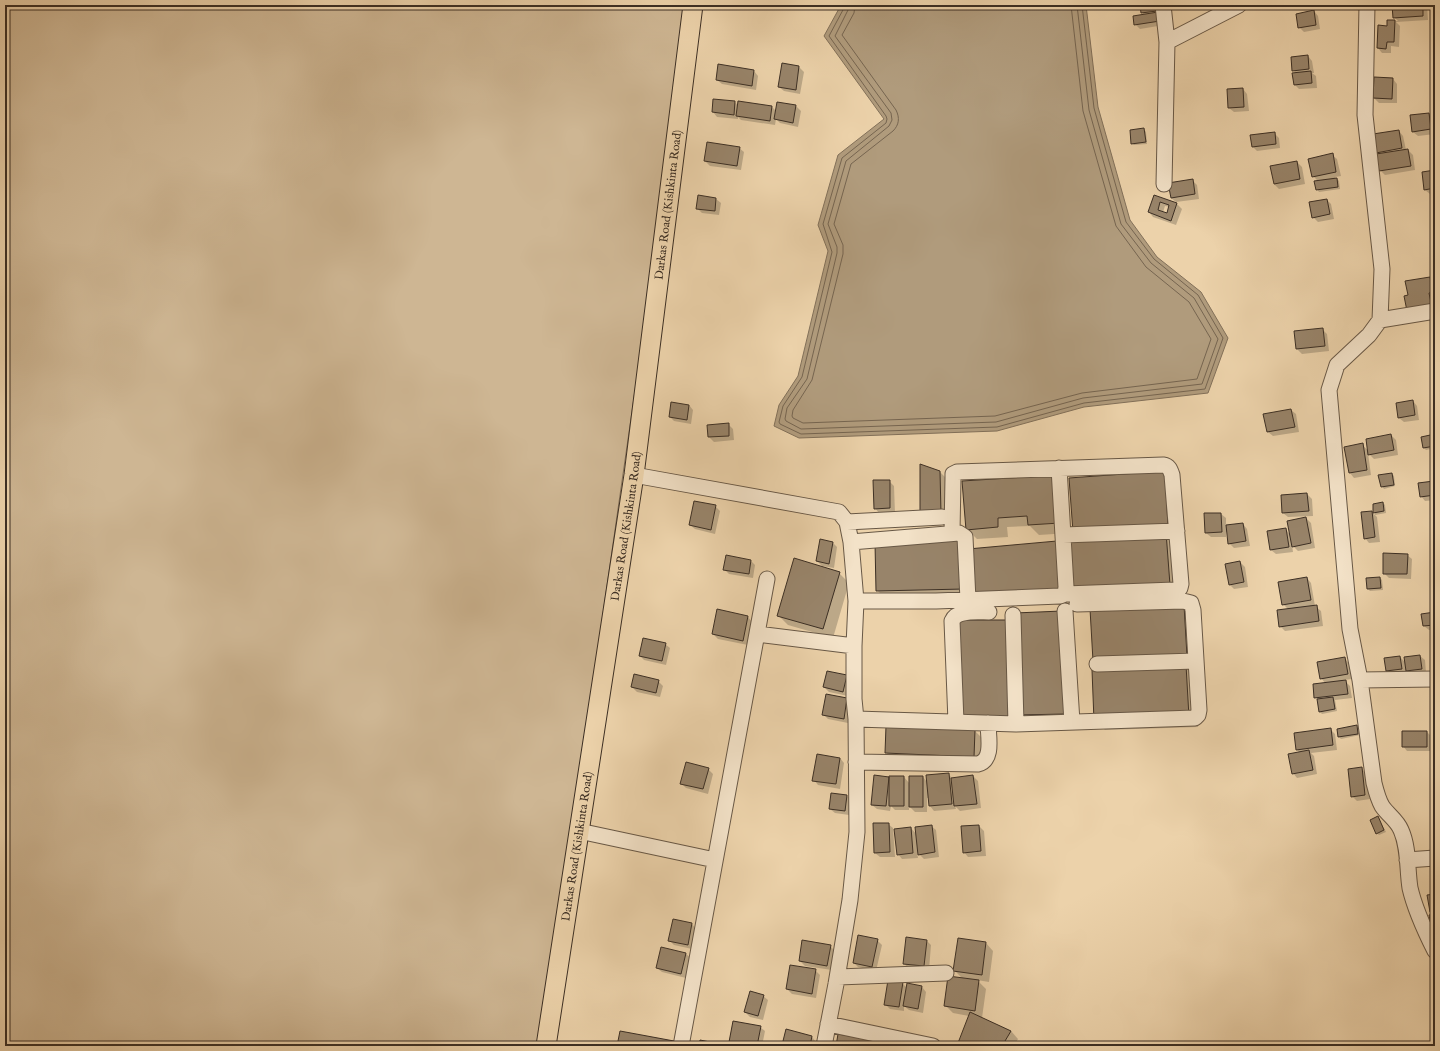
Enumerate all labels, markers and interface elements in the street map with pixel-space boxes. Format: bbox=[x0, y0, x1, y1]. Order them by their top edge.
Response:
street label: Darkas Road (Kishkinta Road) bbox=[651, 129, 685, 281]
street label: Darkas Road (Kishkinta Road) bbox=[607, 450, 644, 602]
street label: Darkas Road (Kishkinta Road) bbox=[558, 771, 596, 922]

